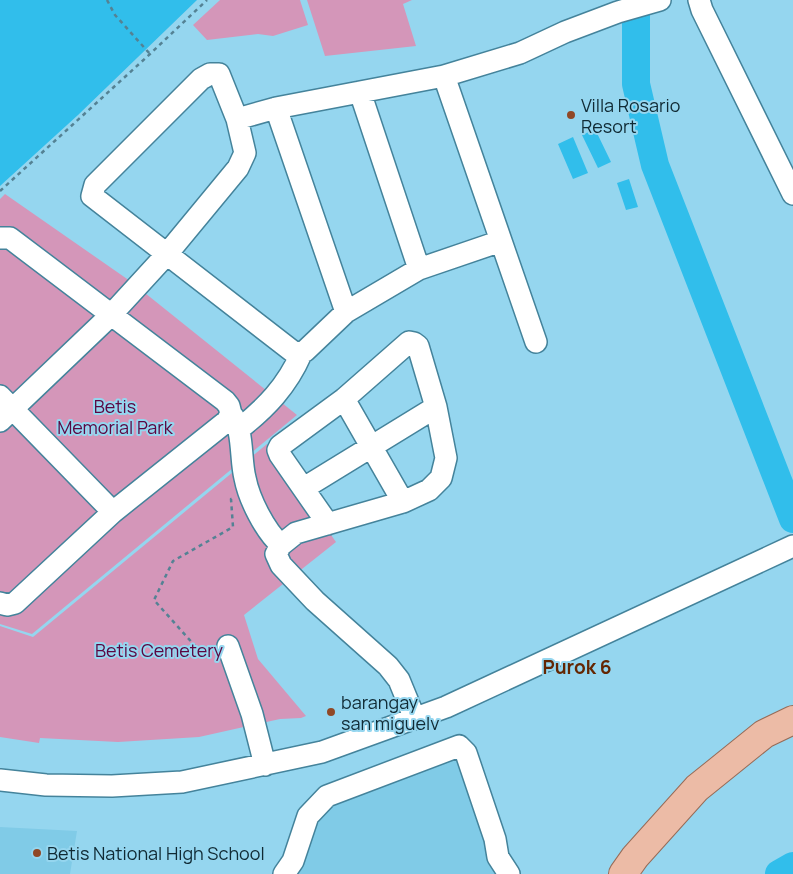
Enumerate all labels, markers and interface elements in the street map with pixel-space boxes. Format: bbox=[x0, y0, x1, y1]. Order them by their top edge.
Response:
place label: Villa Rosario Resort bbox=[581, 93, 680, 138]
marker: Villa Rosario Resort bbox=[565, 109, 577, 121]
park label: Betis Memorial Park bbox=[57, 394, 174, 439]
park label: Betis Cemetery bbox=[95, 638, 224, 662]
district label: Purok 6 bbox=[543, 654, 611, 680]
place label: barangay san miguelv bbox=[341, 690, 439, 735]
marker: barangay san miguelv bbox=[325, 706, 337, 718]
place label: Betis National High School bbox=[47, 841, 265, 865]
marker: Betis National High School bbox=[31, 847, 43, 859]

